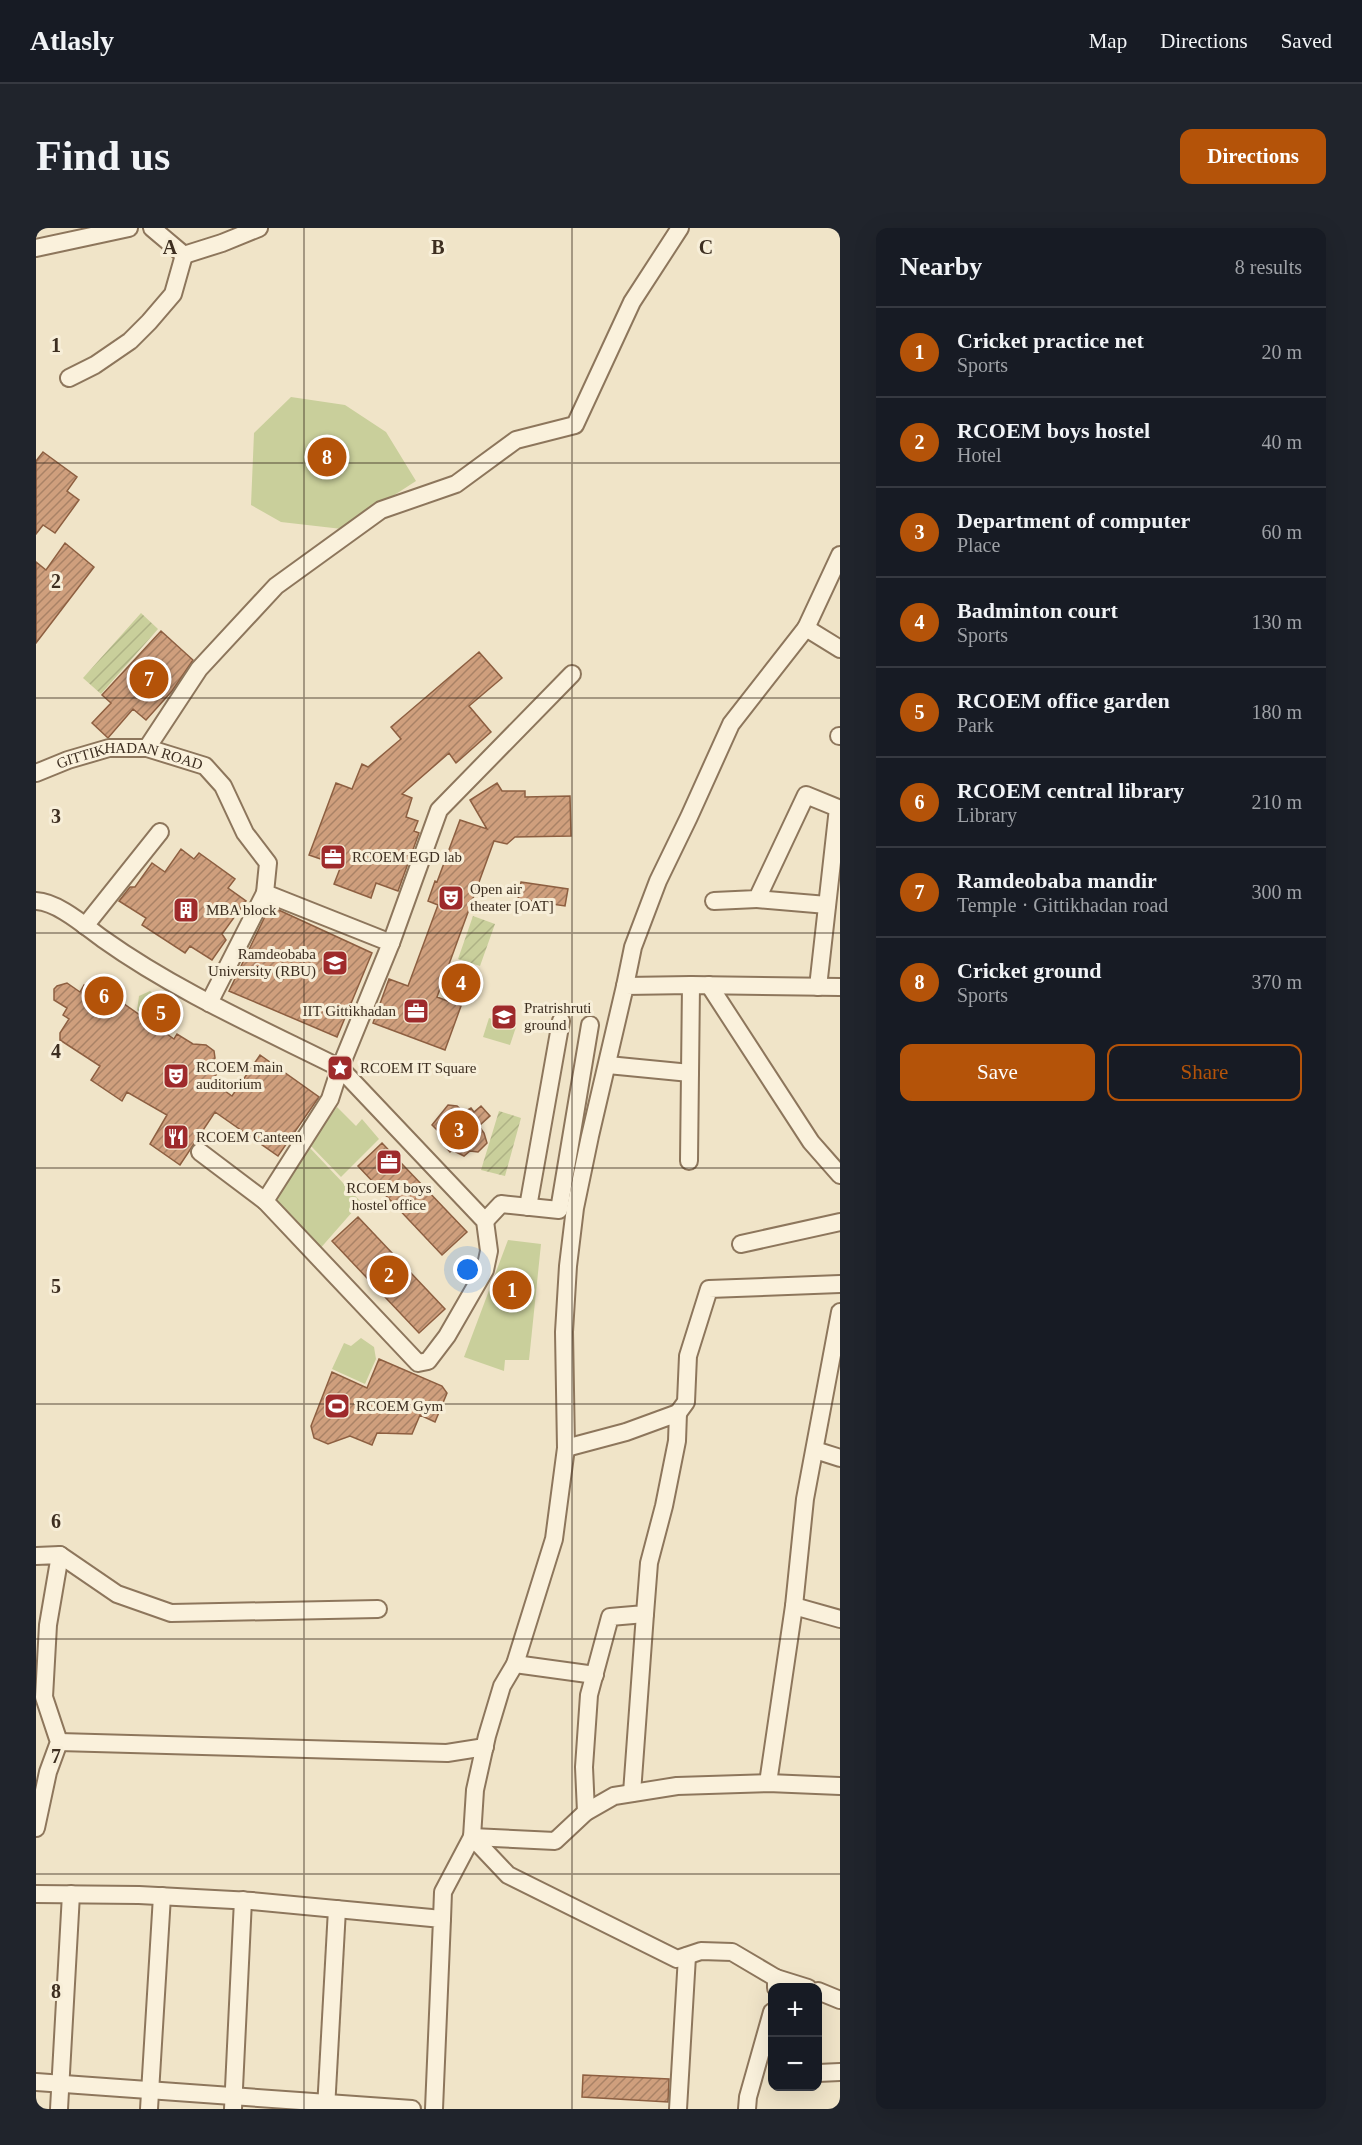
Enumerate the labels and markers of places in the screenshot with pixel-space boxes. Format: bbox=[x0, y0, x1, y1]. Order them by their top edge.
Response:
pin: 8 bbox=[308, 434, 346, 480]
pin: 7 bbox=[130, 656, 168, 702]
office icon: RCOEM EGD lab bbox=[318, 842, 348, 872]
place label: RCOEM EGD lab bbox=[352, 849, 462, 865]
place label: Open air theater [OAT] bbox=[470, 881, 554, 914]
theatre icon: Open air theater [OAT] bbox=[436, 883, 466, 913]
building icon: MBA block bbox=[171, 895, 201, 925]
place label: MBA block bbox=[206, 902, 277, 918]
place label: Ramdeobaba University (RBU) bbox=[208, 946, 316, 980]
school or university icon: Ramdeobaba University (RBU) bbox=[320, 948, 350, 978]
pin: 4 bbox=[442, 960, 480, 1005]
pin: 6 bbox=[84, 974, 124, 1018]
pin: 5 bbox=[142, 990, 180, 1036]
office icon: IIT Gittikhadan bbox=[401, 996, 431, 1026]
place label: Pratrishruti ground bbox=[524, 1000, 592, 1033]
school or university icon: Pratrishruti ground bbox=[489, 1002, 519, 1032]
place label: IIT Gittikhadan bbox=[303, 1003, 396, 1019]
place icon: RCOEM IT Square bbox=[325, 1053, 355, 1083]
place label: RCOEM main auditorium bbox=[196, 1059, 284, 1092]
place label: RCOEM IT Square bbox=[360, 1060, 477, 1076]
theatre icon: RCOEM main auditorium bbox=[161, 1061, 191, 1091]
pin: 3 bbox=[440, 1108, 478, 1152]
restaurant icon: RCOEM Canteen bbox=[161, 1122, 191, 1152]
place label: RCOEM Canteen bbox=[196, 1129, 303, 1145]
office icon: RCOEM boys hostel office bbox=[374, 1147, 404, 1177]
place label: RCOEM boys hostel office bbox=[346, 1180, 432, 1213]
pin: 2 bbox=[370, 1252, 408, 1298]
pin: 1 bbox=[492, 1268, 532, 1312]
sports icon: RCOEM Gym bbox=[322, 1391, 352, 1421]
place label: RCOEM Gym bbox=[356, 1398, 443, 1414]

